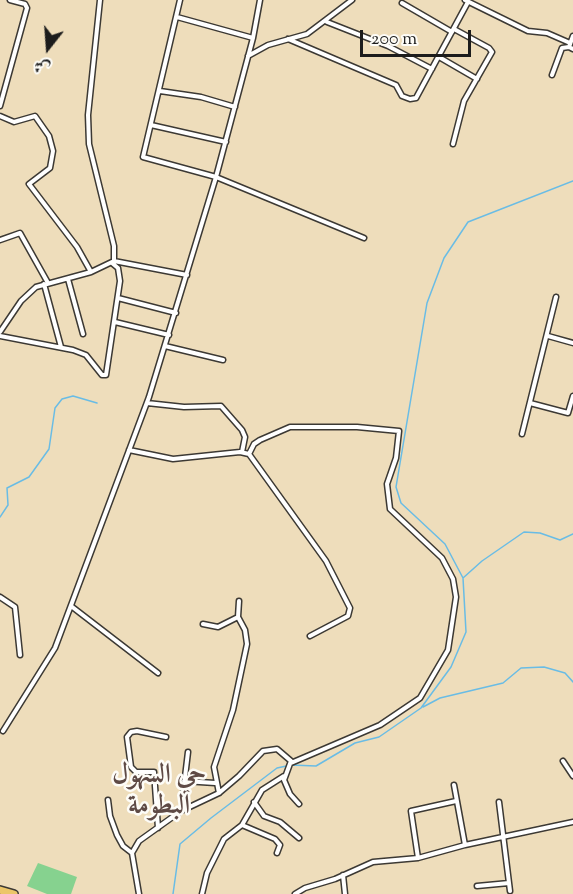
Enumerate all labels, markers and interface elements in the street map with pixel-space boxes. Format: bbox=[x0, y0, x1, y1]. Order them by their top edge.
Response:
north arrow bbox=[18, 18, 78, 78]
scale bar bbox=[363, 18, 474, 56]
text: 200 m bbox=[371, 27, 417, 53]
text: ش bbox=[32, 52, 54, 79]
district label: حي السهول البطومة bbox=[112, 761, 206, 824]

